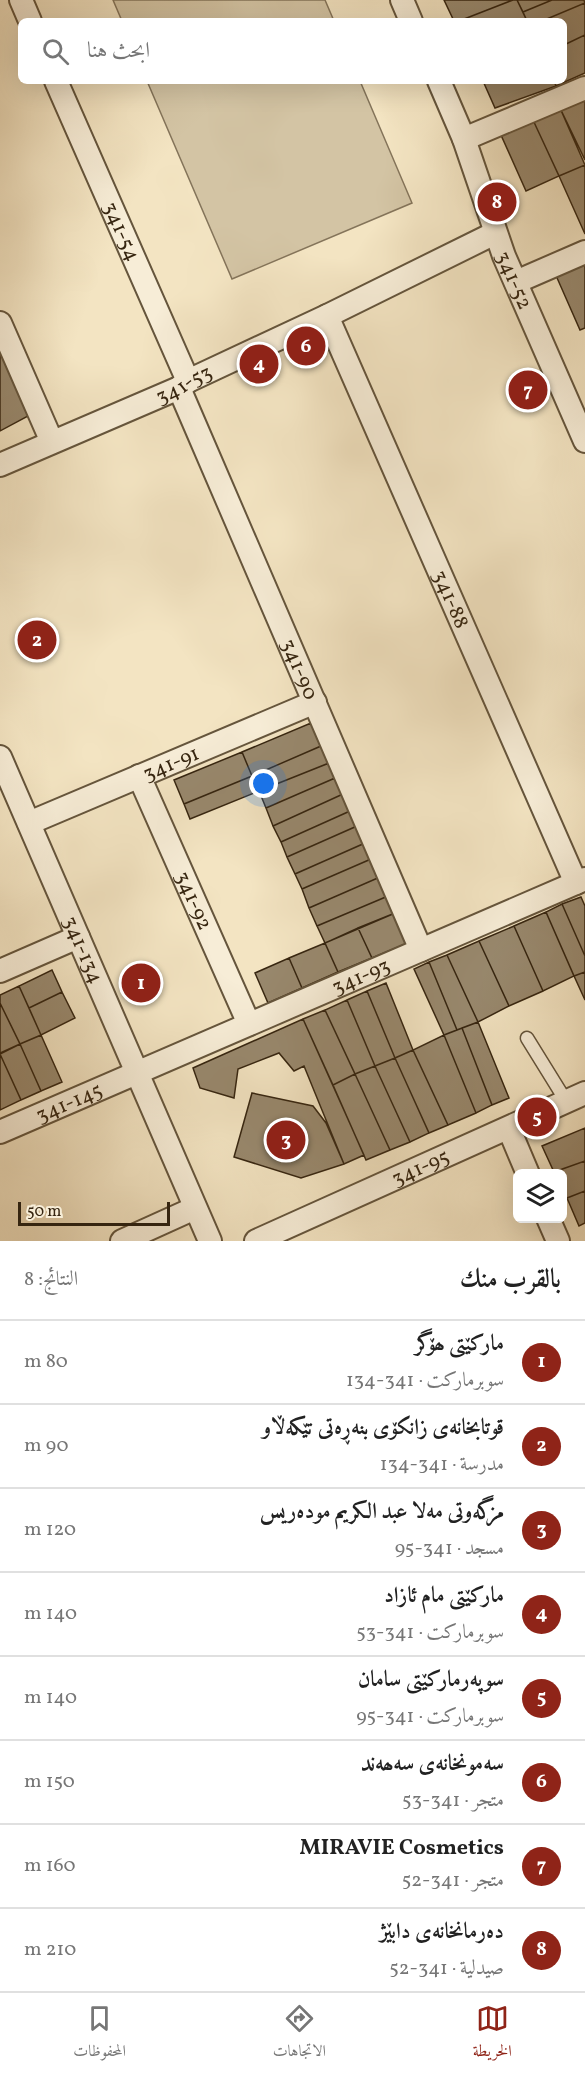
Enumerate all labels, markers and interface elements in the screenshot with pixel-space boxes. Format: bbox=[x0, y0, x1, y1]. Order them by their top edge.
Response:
search box bbox=[18, 18, 567, 84]
icon: search bbox=[39, 35, 72, 68]
text: ابحث هنا bbox=[87, 36, 150, 67]
pin: 8 bbox=[478, 180, 516, 224]
street label: 341-54 bbox=[95, 197, 146, 266]
street label: 341-52 bbox=[488, 247, 539, 314]
pin: 6 bbox=[286, 324, 326, 368]
pin: 4 bbox=[240, 342, 278, 386]
street label: 341-53 bbox=[152, 359, 217, 412]
pin: 7 bbox=[508, 368, 548, 412]
street label: 341-88 bbox=[424, 566, 475, 633]
pin: 2 bbox=[18, 618, 57, 662]
street label: 341-90 bbox=[273, 635, 325, 705]
street label: 341-91 bbox=[139, 740, 204, 789]
your location bbox=[249, 769, 278, 798]
street label: 341-92 bbox=[167, 867, 219, 935]
street label: 341-134 bbox=[55, 912, 110, 989]
street label: 341-93 bbox=[328, 952, 395, 1003]
pin: 1 bbox=[122, 960, 160, 1006]
street label: 341-145 bbox=[32, 1076, 107, 1131]
pin: 5 bbox=[518, 1094, 556, 1140]
pin: 3 bbox=[266, 1118, 306, 1162]
street label: 341-95 bbox=[387, 1143, 454, 1194]
map controls bbox=[513, 1169, 567, 1223]
button: layers bbox=[513, 1169, 567, 1223]
scale bar bbox=[18, 1199, 170, 1226]
text: 50 m bbox=[27, 1201, 61, 1223]
text: بالقرب منك bbox=[460, 1262, 561, 1298]
text: النتائج: 8 bbox=[24, 1266, 78, 1294]
text: مارکێتی ھۆگر bbox=[415, 1329, 504, 1360]
text: 80 m bbox=[24, 1348, 68, 1376]
text: 1 bbox=[537, 1348, 546, 1376]
text: سوبرماركت · 341-134 bbox=[346, 1367, 504, 1395]
text: قوتابخانه‌ی زانکۆی بنەڕەتی تێکەڵاو bbox=[262, 1413, 504, 1444]
text: 90 m bbox=[24, 1432, 69, 1460]
text: 2 bbox=[536, 1432, 547, 1460]
text: مدرسة · 341-134 bbox=[380, 1451, 504, 1479]
text: مزگه‌وتی مه‌لا عبد الكريم موده‌ریس bbox=[260, 1497, 504, 1528]
text: 120 m bbox=[24, 1516, 76, 1544]
text: 3 bbox=[536, 1516, 547, 1544]
text: مسجد · 341-95 bbox=[395, 1535, 504, 1563]
text: مارکێتی مام ئازاد bbox=[384, 1581, 504, 1612]
text: 140 m bbox=[24, 1600, 77, 1628]
text: 4 bbox=[535, 1600, 548, 1628]
text: سوبرماركت · 341-53 bbox=[356, 1619, 504, 1647]
text: سوپەرمارکێتی سامان bbox=[358, 1665, 504, 1696]
text: 140 m bbox=[24, 1684, 77, 1712]
text: 5 bbox=[537, 1684, 546, 1712]
text: سوبرماركت · 341-95 bbox=[356, 1703, 504, 1731]
text: سەمونخانەی سەھەند bbox=[361, 1749, 504, 1780]
text: 150 m bbox=[24, 1768, 75, 1796]
text: 6 bbox=[536, 1768, 547, 1796]
text: متجر · 341-53 bbox=[402, 1787, 504, 1815]
text: MIRAVIE Cosmetics bbox=[300, 1833, 504, 1864]
text: 160 m bbox=[24, 1852, 76, 1880]
text: 7 bbox=[537, 1852, 546, 1880]
text: متجر · 341-52 bbox=[402, 1867, 504, 1895]
text: دەرمانخانەی دابێژ bbox=[380, 1917, 504, 1948]
text: 210 m bbox=[24, 1936, 76, 1964]
text: 8 bbox=[536, 1936, 547, 1964]
text: صيدلية · 341-52 bbox=[389, 1955, 504, 1983]
tab: المحفوظات bbox=[73, 2002, 126, 2066]
tab: الاتجاهات bbox=[273, 2002, 326, 2066]
tab: الخريطة bbox=[473, 2002, 512, 2066]

